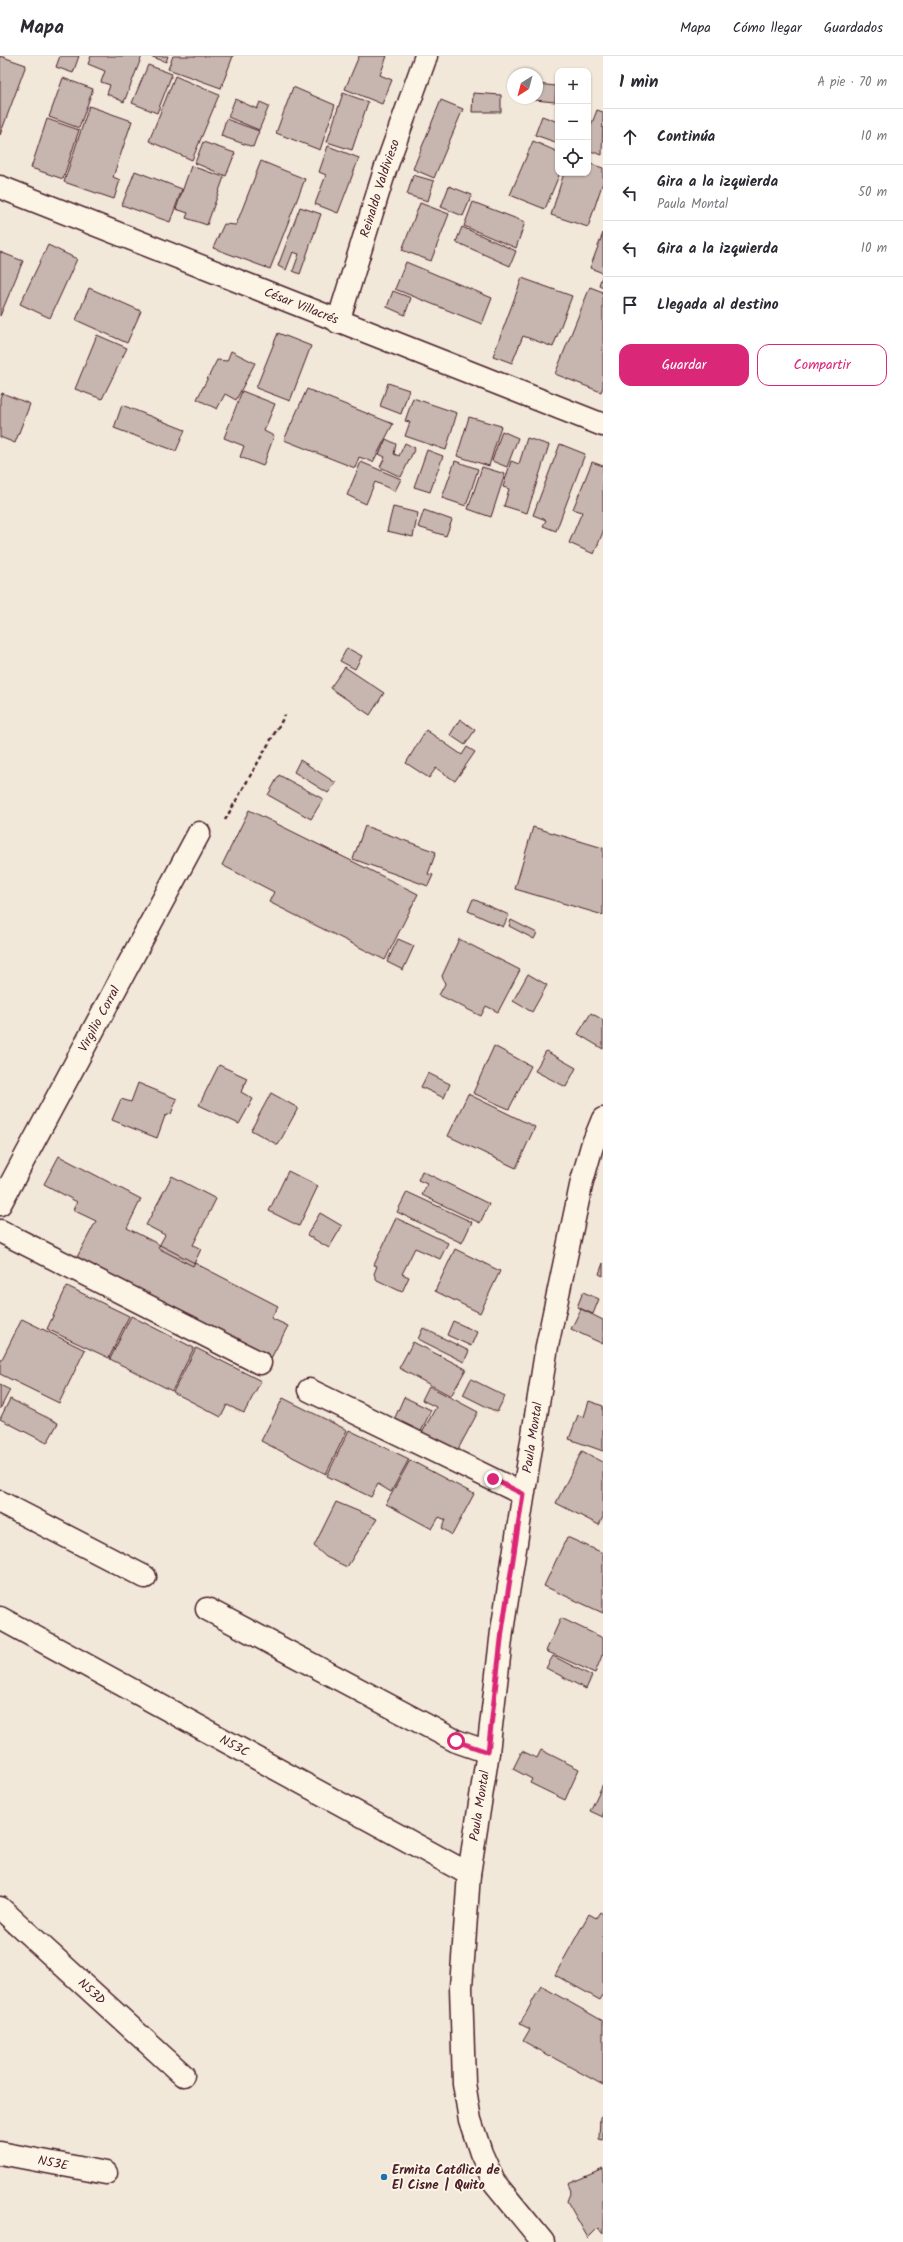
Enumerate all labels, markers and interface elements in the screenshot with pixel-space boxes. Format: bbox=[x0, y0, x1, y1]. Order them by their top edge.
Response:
text: Mapa bbox=[20, 13, 64, 43]
text: Mapa bbox=[680, 17, 711, 39]
text: Cómo llegar bbox=[733, 17, 802, 39]
text: Guardados bbox=[824, 17, 883, 39]
north arrow bbox=[507, 68, 543, 104]
map controls bbox=[555, 68, 591, 176]
button: + bbox=[555, 68, 591, 104]
text: 1 min bbox=[619, 69, 658, 96]
text: A pie · 70 m bbox=[817, 72, 887, 93]
button: − bbox=[555, 104, 591, 140]
text: Continúa bbox=[657, 125, 715, 149]
icon: ahead bbox=[619, 126, 641, 148]
text: 10 m bbox=[861, 126, 887, 147]
street label: Reinaldo Valdivieso bbox=[354, 136, 406, 240]
button: locate bbox=[555, 140, 591, 176]
text: Gira a la izquierda bbox=[657, 170, 778, 194]
icon: left bbox=[619, 182, 641, 204]
text: 50 m bbox=[858, 182, 887, 203]
text: Paula Montal bbox=[657, 194, 728, 215]
text: Gira a la izquierda bbox=[657, 237, 778, 261]
icon: left bbox=[619, 238, 641, 260]
text: 10 m bbox=[861, 238, 887, 259]
street label: César Villacrés bbox=[261, 282, 342, 330]
text: Llegada al destino bbox=[657, 293, 779, 317]
icon: arrive bbox=[619, 294, 641, 316]
button: Guardar bbox=[619, 344, 749, 386]
button: Compartir bbox=[757, 344, 887, 386]
street label: Virgilio Corral bbox=[73, 982, 126, 1056]
street label: Paula Montal bbox=[517, 1401, 548, 1474]
route end bbox=[484, 1470, 502, 1488]
street label: N53C bbox=[216, 1729, 253, 1763]
route start bbox=[447, 1732, 465, 1750]
street label: Paula Montal bbox=[464, 1769, 496, 1843]
street label: N53D bbox=[73, 1973, 110, 2010]
street label: N53E bbox=[36, 2150, 71, 2176]
place label: Ermita Católica de El Cisne | Quito bbox=[392, 2160, 501, 2196]
marker: Ermita Católica de El Cisne | Quito bbox=[379, 2172, 389, 2182]

